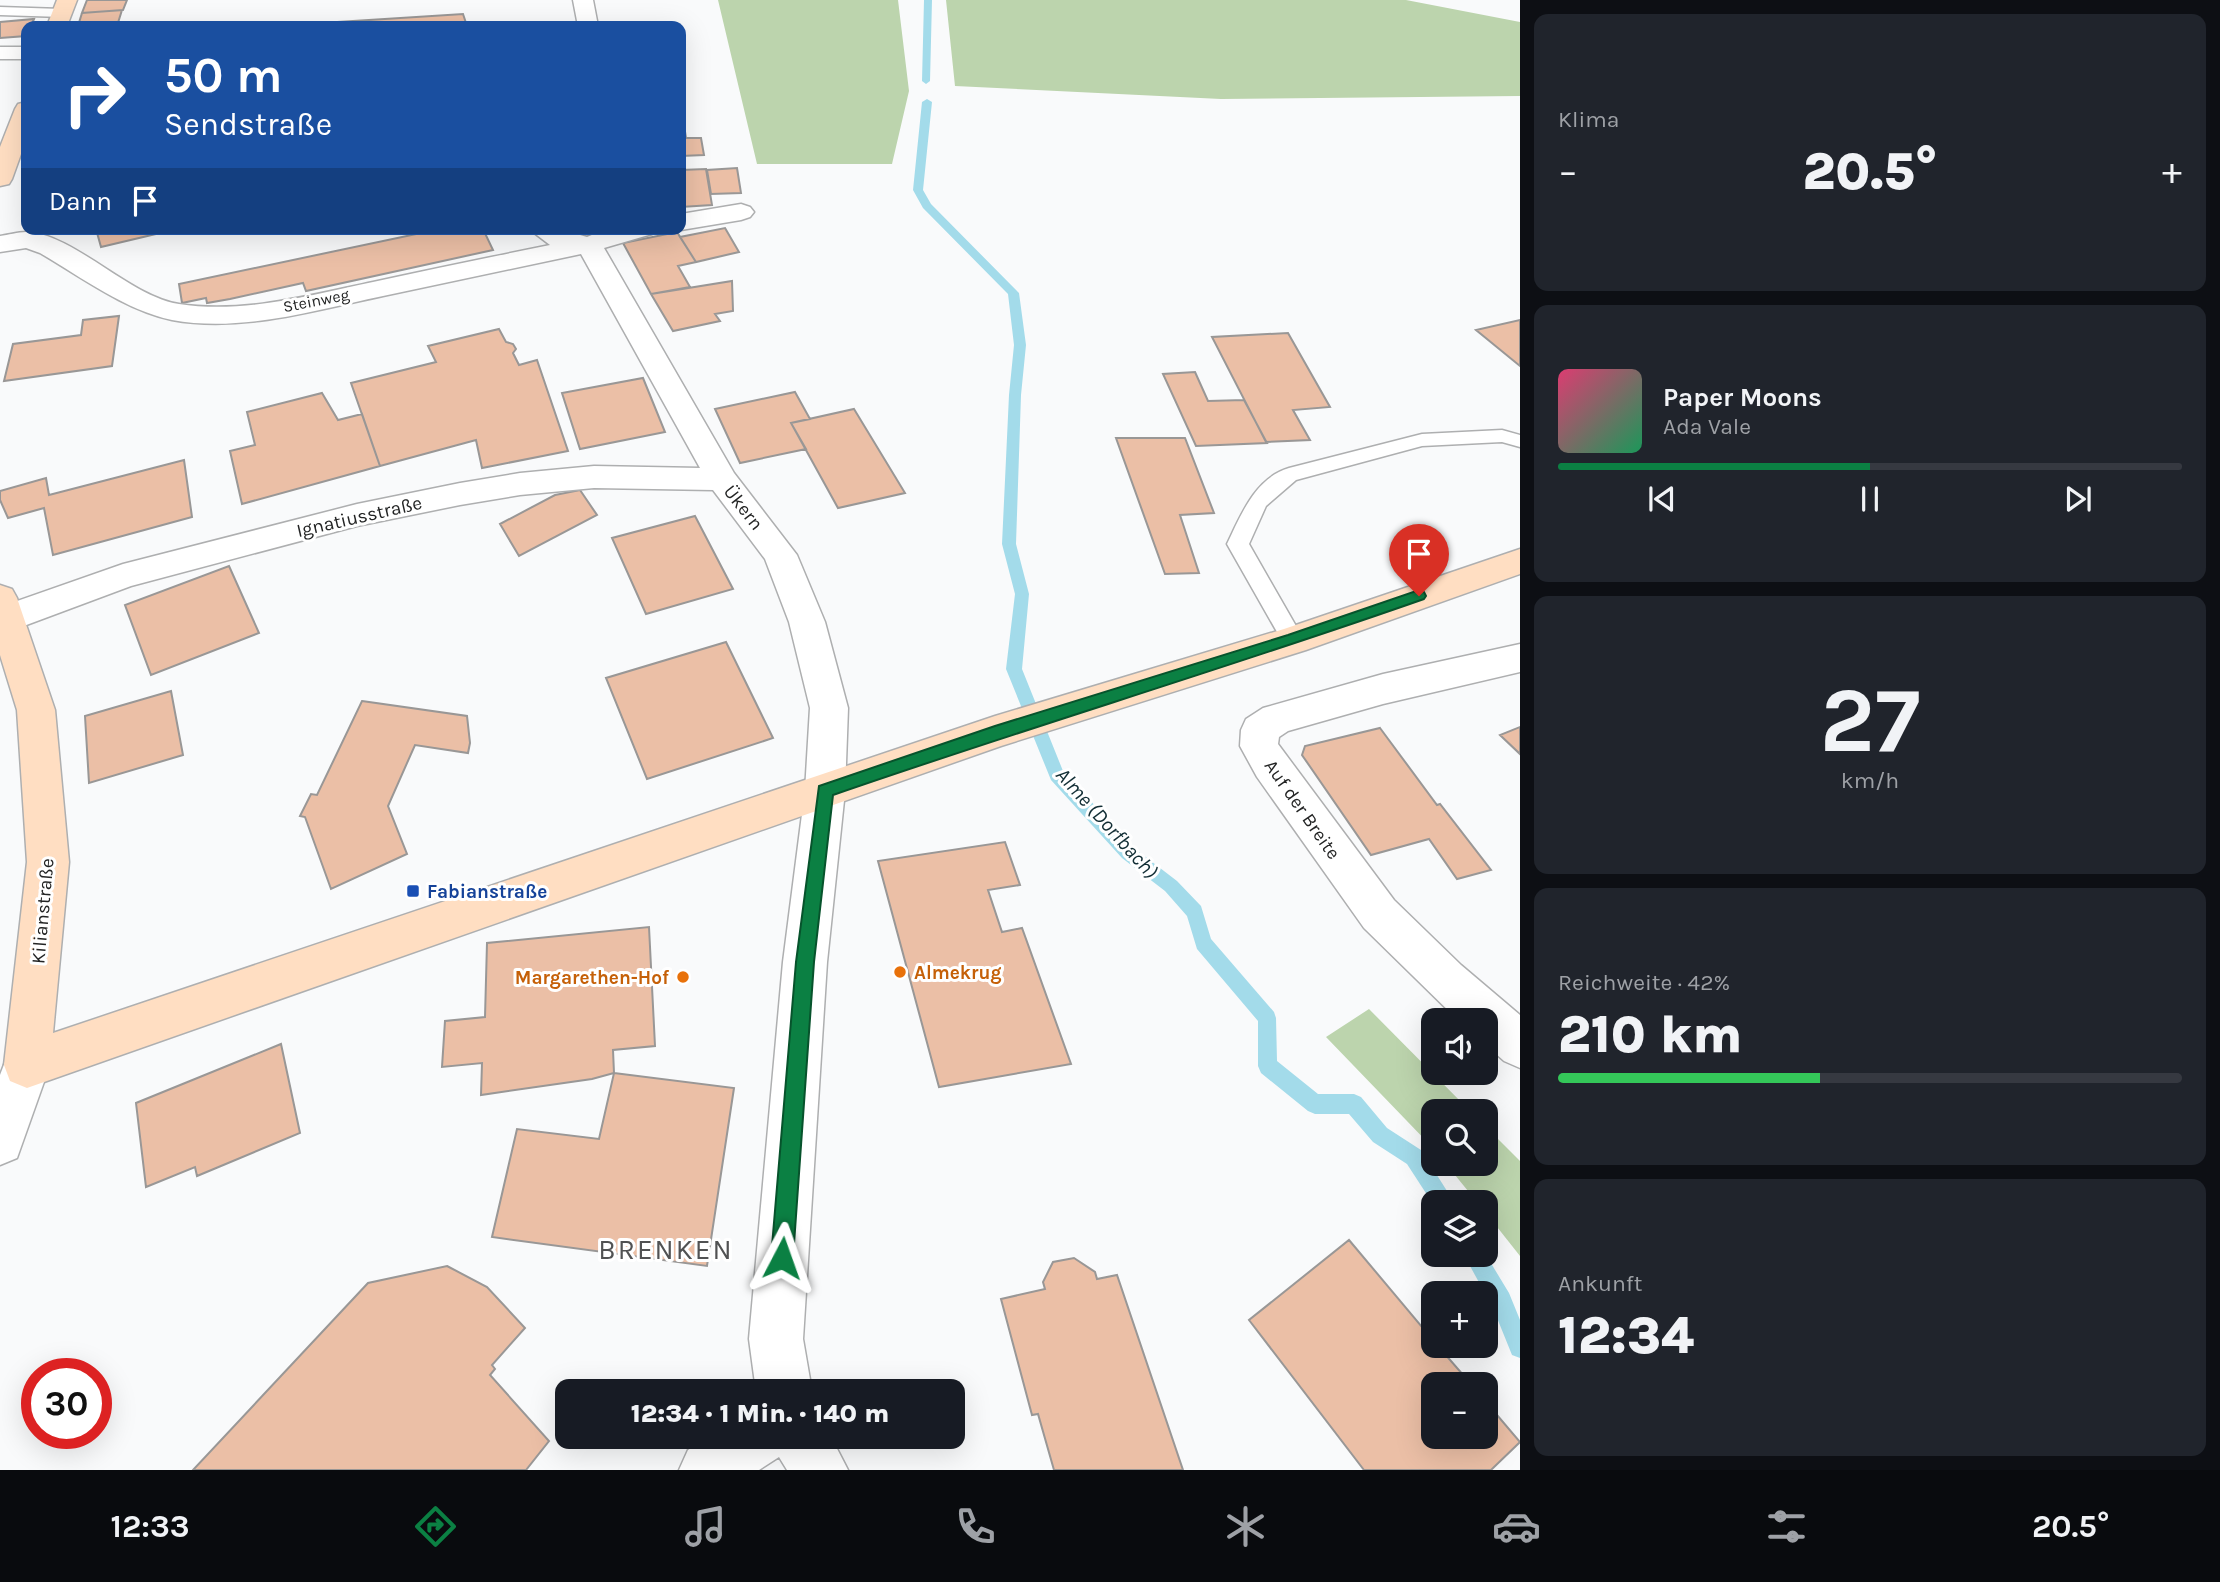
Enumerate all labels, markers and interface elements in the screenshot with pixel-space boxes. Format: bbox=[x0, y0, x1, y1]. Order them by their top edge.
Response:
text: 50 m bbox=[164, 47, 282, 104]
icon: right bbox=[49, 49, 140, 140]
text: Sendstraße bbox=[164, 106, 332, 143]
text: Klima bbox=[1558, 106, 1619, 133]
text: 20.5° bbox=[1802, 141, 1938, 202]
text: − bbox=[1558, 149, 1578, 194]
text: + bbox=[2162, 149, 2182, 194]
icon: arrive bbox=[126, 182, 164, 220]
text: Dann bbox=[49, 186, 112, 217]
street label: Steinweg bbox=[281, 285, 351, 316]
text: Paper Moons bbox=[1663, 382, 1822, 413]
text: Ada Vale bbox=[1663, 413, 1751, 440]
icon: previous bbox=[1643, 480, 1681, 518]
icon: pause bbox=[1851, 480, 1889, 518]
icon: next bbox=[2059, 480, 2097, 518]
street label: Ükern bbox=[719, 481, 768, 535]
street label: Ignatiusstraße bbox=[294, 492, 424, 542]
pin bbox=[1389, 524, 1449, 596]
icon: arrive bbox=[1400, 535, 1438, 573]
text: 27 bbox=[1820, 668, 1920, 774]
street label: Auf der Breite bbox=[1260, 755, 1345, 864]
water label: Alme (Dorfbach) bbox=[1051, 763, 1163, 884]
text: km/h bbox=[1841, 767, 1899, 794]
street label: Kilianstraße bbox=[27, 857, 59, 965]
place label: Fabianstraße bbox=[427, 881, 547, 903]
marker: Fabianstraße bbox=[405, 883, 421, 899]
place label: Almekrug bbox=[914, 962, 1001, 984]
marker: Almekrug bbox=[892, 964, 908, 980]
place label: Margarethen-Hof bbox=[515, 967, 670, 989]
marker: Margarethen-Hof bbox=[675, 969, 691, 985]
text: Reichweite · 42% bbox=[1558, 969, 1730, 996]
text: 210 km bbox=[1558, 1004, 1742, 1065]
map controls bbox=[1421, 1008, 1498, 1449]
button: sound bbox=[1421, 1008, 1498, 1085]
button: search bbox=[1421, 1099, 1498, 1176]
button: layers bbox=[1421, 1190, 1498, 1267]
position arrow bbox=[745, 1221, 819, 1295]
district label: BRENKEN bbox=[598, 1233, 734, 1266]
text: Ankunft bbox=[1558, 1270, 1642, 1297]
button: + bbox=[1421, 1281, 1498, 1358]
text: 12:34 bbox=[1558, 1305, 1694, 1366]
speed limit sign: 30 bbox=[21, 1358, 112, 1449]
button: − bbox=[1421, 1372, 1498, 1449]
text: 12:34 · 1 Min. · 140 m bbox=[631, 1398, 889, 1429]
icon: directions bbox=[411, 1502, 460, 1551]
icon: music bbox=[681, 1502, 730, 1551]
icon: phone bbox=[951, 1502, 1000, 1551]
icon: climate bbox=[1221, 1502, 1270, 1551]
icon: car bbox=[1492, 1502, 1541, 1551]
icon: filters bbox=[1762, 1502, 1811, 1551]
text: 12:33 bbox=[111, 1508, 190, 1545]
text: 20.5° bbox=[2032, 1508, 2109, 1545]

